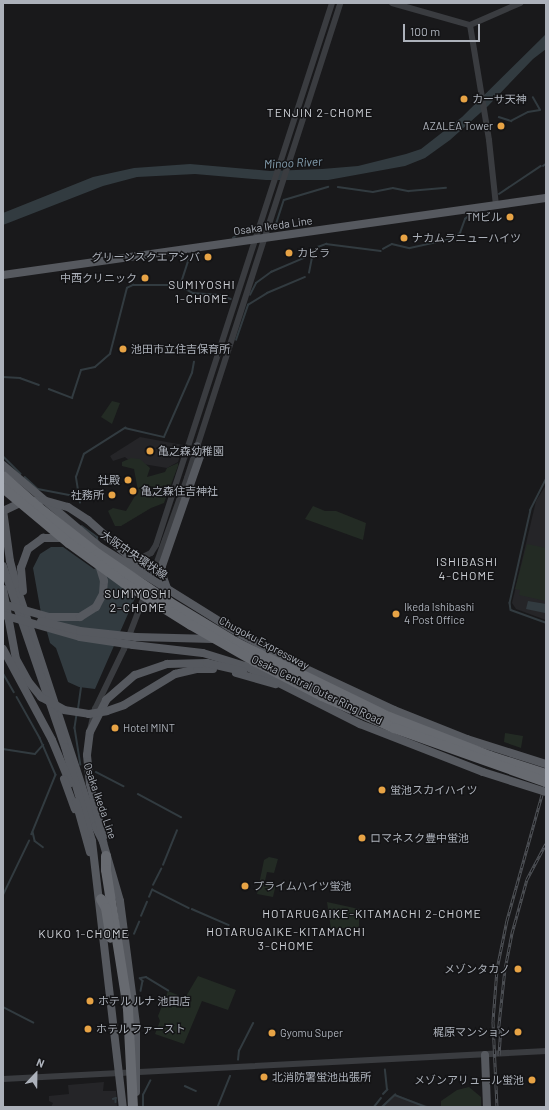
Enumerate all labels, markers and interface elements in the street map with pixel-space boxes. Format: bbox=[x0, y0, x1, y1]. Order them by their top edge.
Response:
scale bar bbox=[405, 16, 482, 42]
text: 100 m bbox=[410, 24, 440, 38]
place label: カーサ天神 bbox=[472, 92, 527, 106]
marker: カーサ天神 bbox=[459, 94, 469, 104]
district label: TENJIN 2-CHOME bbox=[267, 106, 373, 120]
place label: AZALEA Tower bbox=[423, 119, 493, 133]
marker: AZALEA Tower bbox=[496, 121, 506, 131]
water label: Minoo River bbox=[263, 154, 323, 172]
place label: TMビル bbox=[466, 210, 502, 224]
marker: TMビル bbox=[505, 212, 515, 222]
street label: Osaka Ikeda Line bbox=[233, 214, 313, 238]
place label: ナカムラニューハイツ bbox=[412, 231, 522, 245]
marker: ナカムラニューハイツ bbox=[399, 233, 409, 243]
place label: カビラ bbox=[297, 246, 330, 260]
marker: カビラ bbox=[284, 248, 294, 258]
place label: グリーンスクエアシバ bbox=[90, 250, 200, 264]
marker: グリーンスクエアシバ bbox=[203, 252, 213, 262]
place label: 中西クリニック bbox=[60, 271, 137, 285]
marker: 中西クリニック bbox=[140, 273, 150, 283]
district label: SUMIYOSHI 1-CHOME bbox=[168, 278, 236, 306]
place label: 池田市立住吉保育所 bbox=[131, 342, 230, 356]
marker: 池田市立住吉保育所 bbox=[118, 344, 128, 354]
place label: 亀之森幼稚園 bbox=[158, 444, 224, 458]
marker: 亀之森幼稚園 bbox=[145, 446, 155, 456]
place label: 社殿 bbox=[98, 473, 120, 487]
marker: 社殿 bbox=[123, 475, 133, 485]
place label: 亀之森住吉神社 bbox=[141, 484, 218, 498]
marker: 亀之森住吉神社 bbox=[128, 486, 138, 496]
place label: 社務所 bbox=[71, 488, 104, 502]
marker: 社務所 bbox=[107, 490, 117, 500]
street label: 大阪中央環状線 bbox=[98, 528, 170, 582]
district label: ISHIBASHI 4-CHOME bbox=[436, 555, 498, 583]
district label: SUMIYOSHI 2-CHOME bbox=[104, 587, 172, 615]
place label: Ikeda Ishibashi 4 Post Office bbox=[404, 601, 474, 627]
marker: Ikeda Ishibashi 4 Post Office bbox=[391, 609, 401, 619]
street label: Chugoku Expressway bbox=[217, 614, 311, 672]
street label: Osaka Central Outer Ring Road bbox=[249, 652, 385, 728]
place label: Hotel MINT bbox=[123, 721, 175, 735]
marker: Hotel MINT bbox=[110, 723, 120, 733]
street label: Osaka Ikeda Line bbox=[81, 761, 119, 841]
place label: 蛍池スカイハイツ bbox=[390, 783, 478, 797]
marker: 蛍池スカイハイツ bbox=[377, 785, 387, 795]
place label: ロマネスク豊中蛍池 bbox=[370, 831, 469, 845]
marker: ロマネスク豊中蛍池 bbox=[357, 833, 367, 843]
place label: プライムハイツ蛍池 bbox=[253, 879, 352, 893]
marker: プライムハイツ蛍池 bbox=[240, 881, 250, 891]
district label: HOTARUGAIKE-KITAMACHI 2-CHOME bbox=[262, 907, 482, 921]
district label: HOTARUGAIKE-KITAMACHI 3-CHOME bbox=[206, 925, 366, 953]
district label: KUKO 1-CHOME bbox=[38, 927, 130, 941]
place label: メゾンタカノ bbox=[444, 962, 510, 976]
marker: メゾンタカノ bbox=[513, 964, 523, 974]
place label: ホテル ルナ 池田店 bbox=[98, 994, 190, 1008]
marker: ホテル ルナ 池田店 bbox=[85, 996, 95, 1006]
place label: ホテル ファースト bbox=[96, 1022, 186, 1036]
marker: ホテル ファースト bbox=[83, 1024, 93, 1034]
place label: 梶原マンション bbox=[433, 1025, 510, 1039]
place label: Gyomu Super bbox=[280, 1026, 343, 1040]
marker: 梶原マンション bbox=[513, 1027, 523, 1037]
marker: Gyomu Super bbox=[267, 1028, 277, 1038]
north arrow bbox=[16, 1054, 56, 1094]
text: N bbox=[35, 1055, 47, 1070]
place label: 北消防署蛍池出張所 bbox=[272, 1070, 371, 1084]
marker: 北消防署蛍池出張所 bbox=[259, 1072, 269, 1082]
place label: メゾンアリュール蛍池 bbox=[414, 1073, 524, 1087]
marker: メゾンアリュール蛍池 bbox=[527, 1075, 537, 1085]

